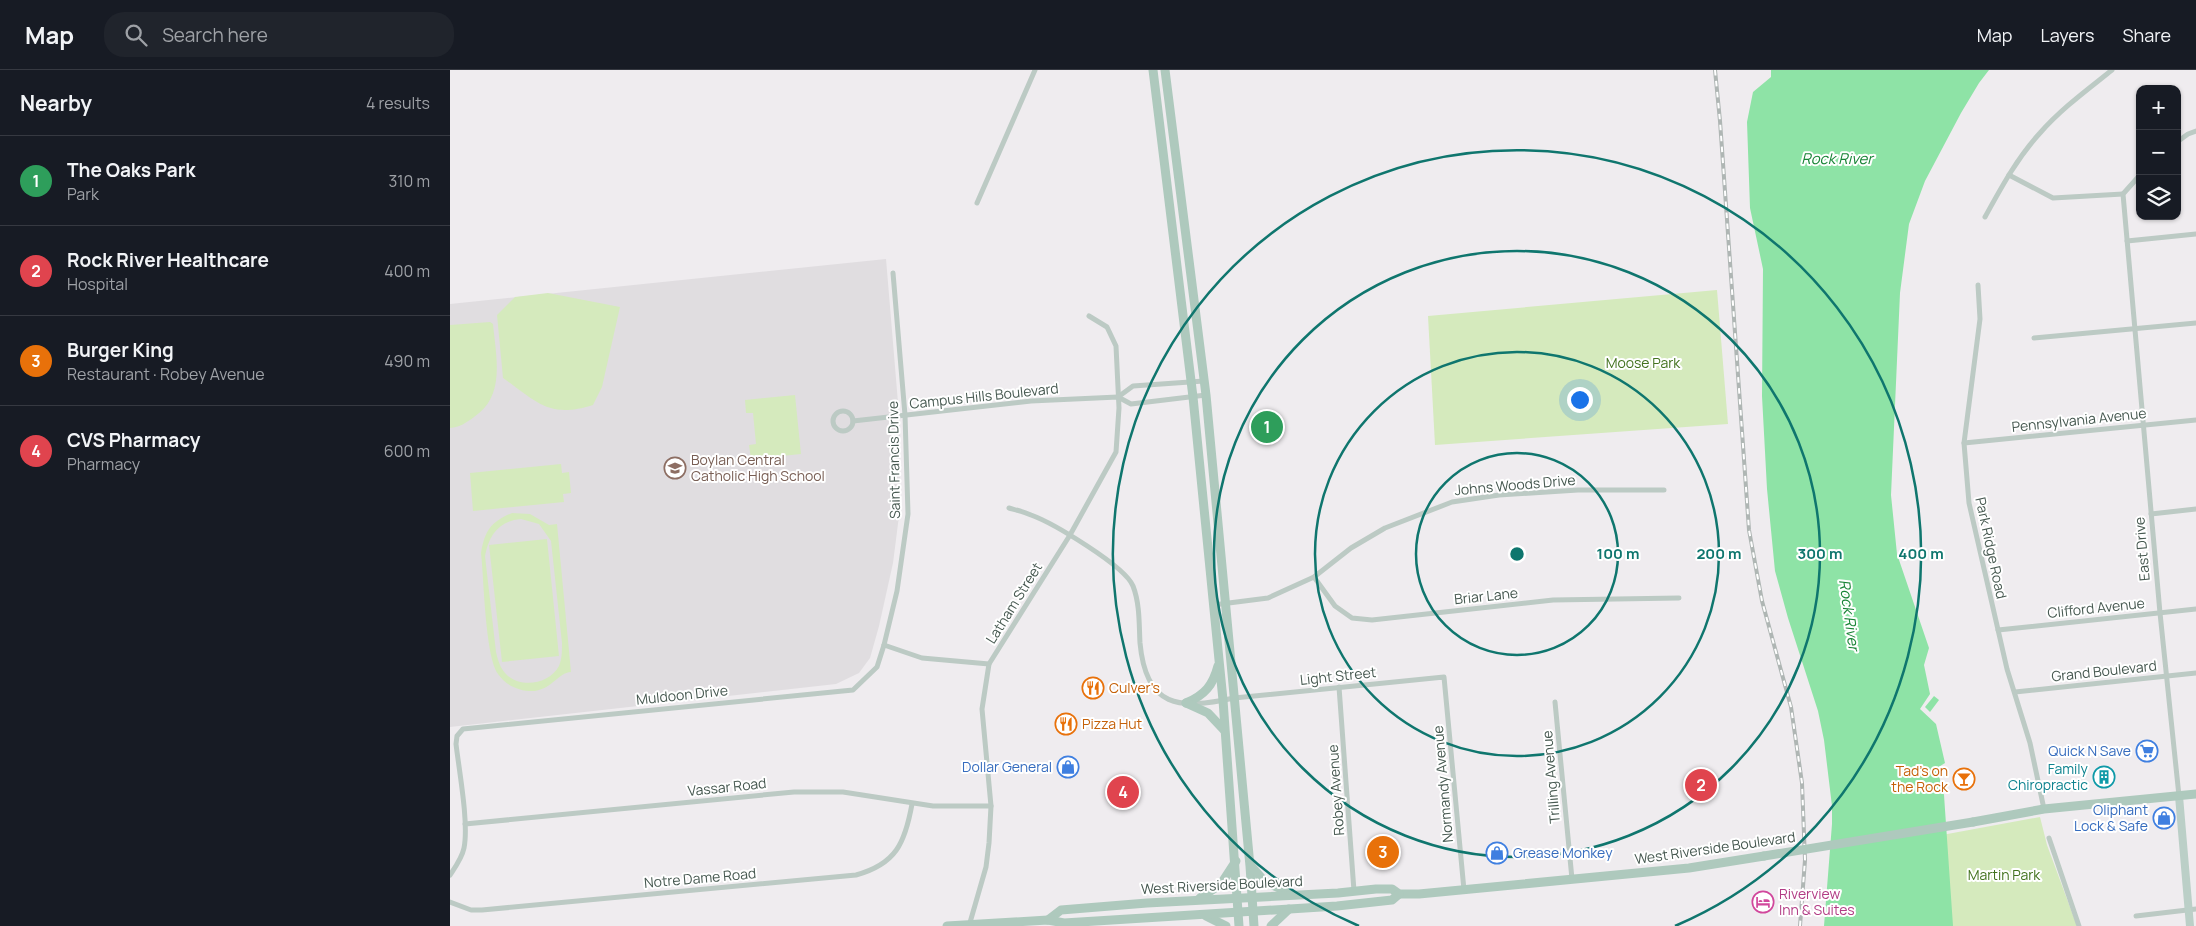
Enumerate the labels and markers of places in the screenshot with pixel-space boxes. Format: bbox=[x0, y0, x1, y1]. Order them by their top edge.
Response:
pin: 1 bbox=[1251, 408, 1283, 446]
place label: Boylan Central Catholic High School bbox=[691, 450, 825, 485]
school or university icon: Boylan Central Catholic High School bbox=[663, 456, 687, 480]
centre of rings bbox=[1508, 545, 1526, 563]
restaurant icon: Culver's bbox=[1081, 676, 1105, 700]
place label: Culver's bbox=[1109, 678, 1160, 697]
restaurant icon: Pizza Hut bbox=[1054, 712, 1078, 736]
place label: Pizza Hut bbox=[1082, 714, 1143, 733]
supermarket icon: Quick N Save bbox=[2135, 739, 2159, 763]
place label: Quick N Save bbox=[2048, 741, 2131, 760]
shop icon: Dollar General bbox=[1056, 755, 1080, 779]
place label: Dollar General bbox=[962, 757, 1052, 776]
place label: Family Chiropractic bbox=[2008, 759, 2089, 794]
place label: Tad's on the Rock bbox=[1891, 761, 1949, 796]
building icon: Family Chiropractic bbox=[2092, 765, 2116, 789]
pin: 2 bbox=[1685, 766, 1717, 804]
bar icon: Tad's on the Rock bbox=[1952, 767, 1976, 791]
pin: 4 bbox=[1107, 773, 1139, 811]
place label: Oliphant Lock & Safe bbox=[2074, 800, 2148, 835]
shop icon: Oliphant Lock & Safe bbox=[2152, 806, 2176, 830]
pin: 3 bbox=[1367, 833, 1399, 871]
shop icon: Grease Monkey bbox=[1485, 841, 1509, 865]
place label: Grease Monkey bbox=[1513, 843, 1613, 862]
place label: Riverview Inn & Suites bbox=[1779, 884, 1855, 919]
hotel icon: Riverview Inn & Suites bbox=[1751, 890, 1775, 914]

